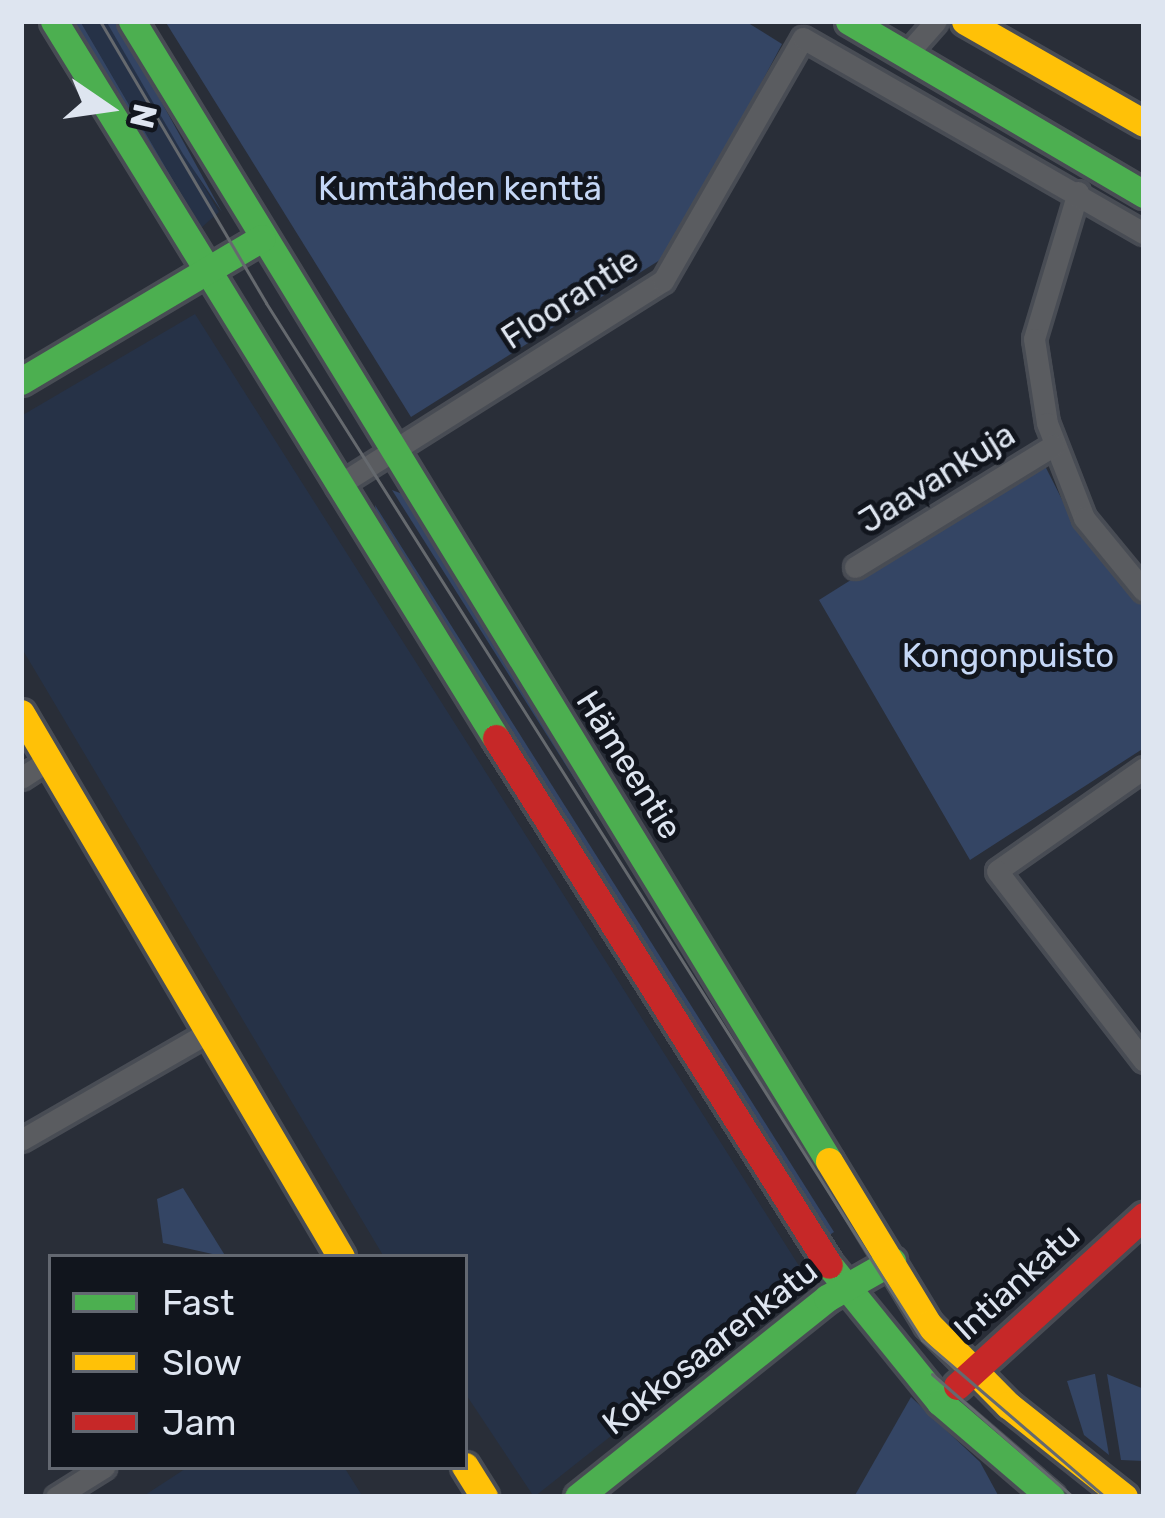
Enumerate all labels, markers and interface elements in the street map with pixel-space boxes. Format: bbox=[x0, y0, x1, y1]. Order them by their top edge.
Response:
north arrow bbox=[48, 48, 168, 168]
text: N bbox=[122, 100, 165, 132]
park label: Kumtähden kenttä bbox=[318, 169, 602, 209]
street label: Floorantie bbox=[494, 240, 646, 358]
street label: Jaavankuja bbox=[852, 414, 1022, 542]
park label: Kongonpuisto bbox=[902, 636, 1114, 676]
street label: Hämeentie bbox=[568, 684, 690, 846]
street label: Intiankatu bbox=[946, 1215, 1088, 1349]
street label: Kokkosaarenkatu bbox=[595, 1251, 825, 1443]
legend bbox=[48, 1254, 468, 1470]
text: Fast bbox=[162, 1281, 234, 1324]
text: Slow bbox=[162, 1341, 242, 1384]
text: Jam bbox=[162, 1401, 237, 1444]

